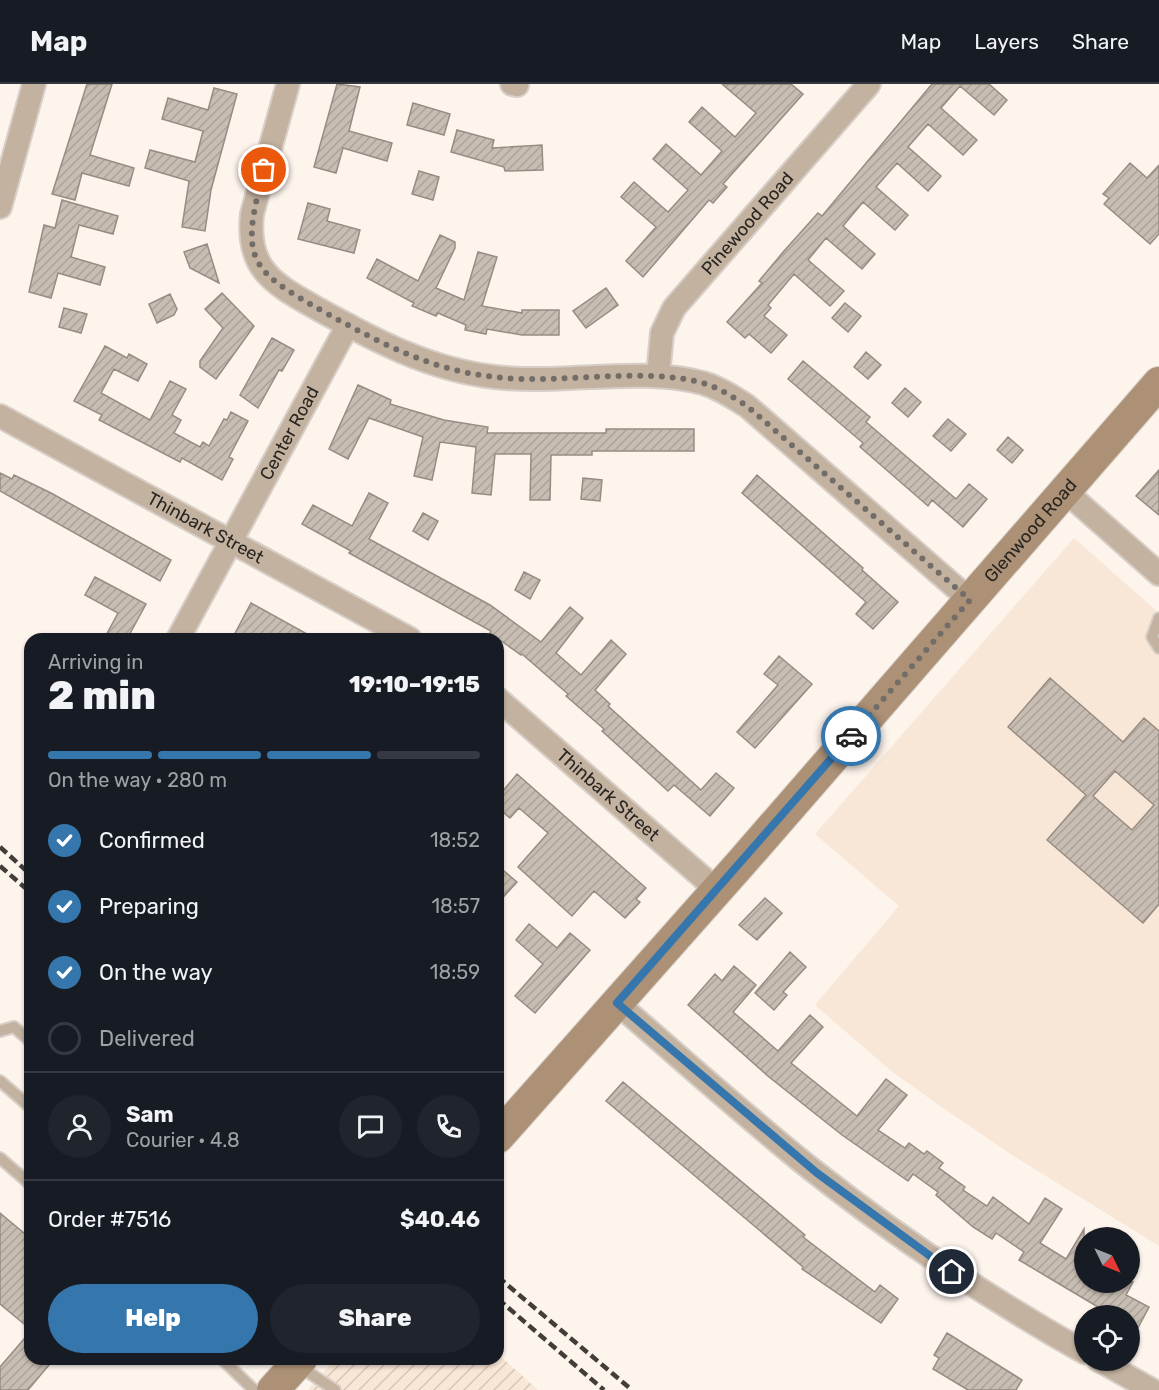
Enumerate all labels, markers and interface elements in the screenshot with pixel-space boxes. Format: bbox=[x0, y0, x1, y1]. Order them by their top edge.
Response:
text: Map bbox=[30, 25, 87, 58]
text: Map bbox=[900, 29, 941, 54]
text: Layers bbox=[974, 29, 1039, 54]
text: Share bbox=[1072, 29, 1129, 54]
pin bbox=[238, 144, 289, 195]
icon: bag bbox=[247, 153, 280, 186]
street label: Pinewood Road bbox=[697, 167, 798, 279]
street label: Center Road bbox=[255, 382, 324, 484]
street label: Glenwood Road bbox=[979, 474, 1082, 587]
street label: Thinbark Street bbox=[143, 487, 268, 568]
text: Arriving in bbox=[48, 650, 143, 674]
text: 19:10–19:15 bbox=[349, 671, 480, 698]
text: 2 min bbox=[48, 673, 156, 719]
courier bbox=[821, 706, 881, 766]
icon: car bbox=[835, 720, 868, 753]
street label: Thinbark Street bbox=[552, 744, 664, 846]
text: On the way · 280 m bbox=[48, 768, 227, 792]
icon: check bbox=[48, 824, 81, 857]
text: Confirmed bbox=[99, 827, 205, 854]
text: 18:52 bbox=[430, 828, 480, 852]
icon: check bbox=[48, 890, 81, 923]
text: Preparing bbox=[99, 893, 199, 920]
text: 18:57 bbox=[431, 894, 480, 918]
icon: check bbox=[48, 956, 81, 989]
text: On the way bbox=[99, 959, 213, 986]
text: 18:59 bbox=[430, 960, 480, 984]
text: Delivered bbox=[99, 1025, 195, 1052]
button: person bbox=[48, 1095, 111, 1158]
button: chat bbox=[339, 1095, 402, 1158]
button: phone bbox=[417, 1095, 480, 1158]
text: Sam bbox=[126, 1101, 174, 1128]
text: Courier · 4.8 bbox=[126, 1128, 240, 1152]
text: Order #7516 bbox=[48, 1206, 171, 1233]
text: $40.46 bbox=[400, 1206, 480, 1233]
north arrow bbox=[1074, 1227, 1140, 1293]
map controls bbox=[1074, 1227, 1140, 1371]
pin bbox=[926, 1246, 977, 1297]
icon: home bbox=[935, 1255, 968, 1288]
button: Help bbox=[48, 1284, 258, 1353]
button: Share bbox=[270, 1284, 480, 1353]
button: locate bbox=[1074, 1305, 1140, 1371]

